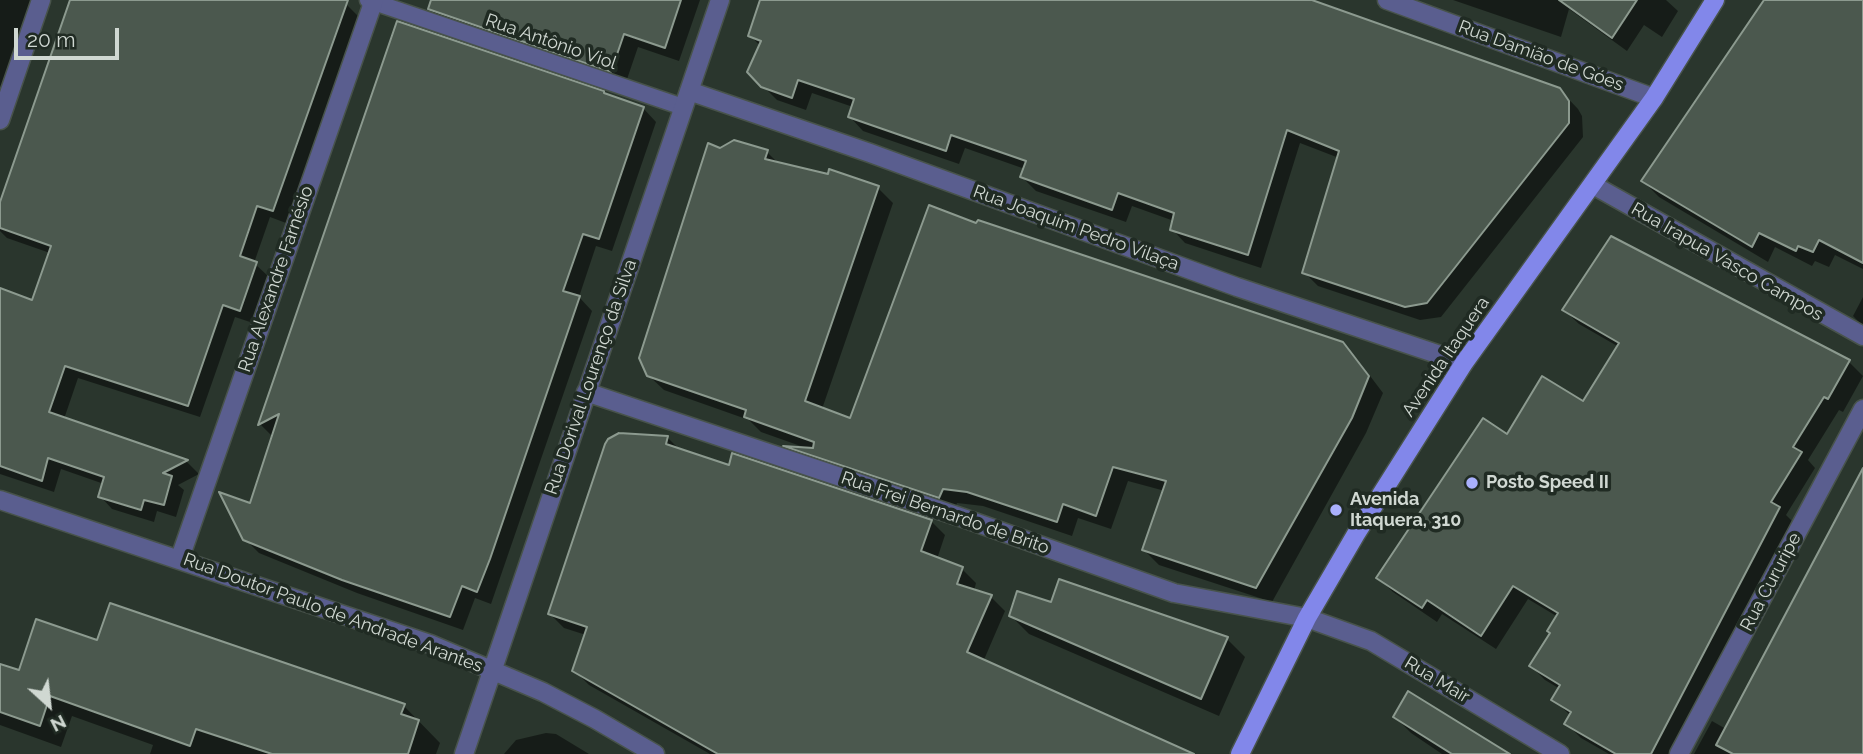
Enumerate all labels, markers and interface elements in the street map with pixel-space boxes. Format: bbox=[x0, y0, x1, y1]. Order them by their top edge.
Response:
street label: Rua Antônio Viol bbox=[483, 9, 619, 75]
scale bar bbox=[18, 14, 122, 58]
street label: Rua Damião de Góes bbox=[1456, 16, 1626, 96]
text: 20 m bbox=[27, 27, 75, 52]
street label: Rua Joaquim Pedro Vilaça bbox=[970, 181, 1182, 275]
street label: Rua Alexandre Farnésio bbox=[234, 183, 318, 375]
street label: Rua Irapua Vasco Campos bbox=[1627, 198, 1827, 326]
street label: Rua Dorival Lourenço da Silva bbox=[541, 257, 641, 497]
street label: Avenida Itaquera bbox=[1398, 293, 1494, 421]
street label: Rua Frei Bernardo de Brito bbox=[838, 467, 1052, 559]
place label: Posto Speed II bbox=[1486, 472, 1609, 494]
marker: Posto Speed II bbox=[1464, 475, 1480, 491]
place label: Avenida Itaquera, 310 bbox=[1350, 489, 1461, 532]
marker: Avenida Itaquera, 310 bbox=[1328, 502, 1344, 518]
street label: Rua Cururipe bbox=[1736, 529, 1806, 635]
street label: Rua Doutor Paulo de Andrade Arantes bbox=[181, 549, 485, 677]
street label: Rua Mair bbox=[1400, 652, 1474, 708]
north arrow bbox=[14, 670, 84, 740]
text: N bbox=[47, 711, 70, 737]

